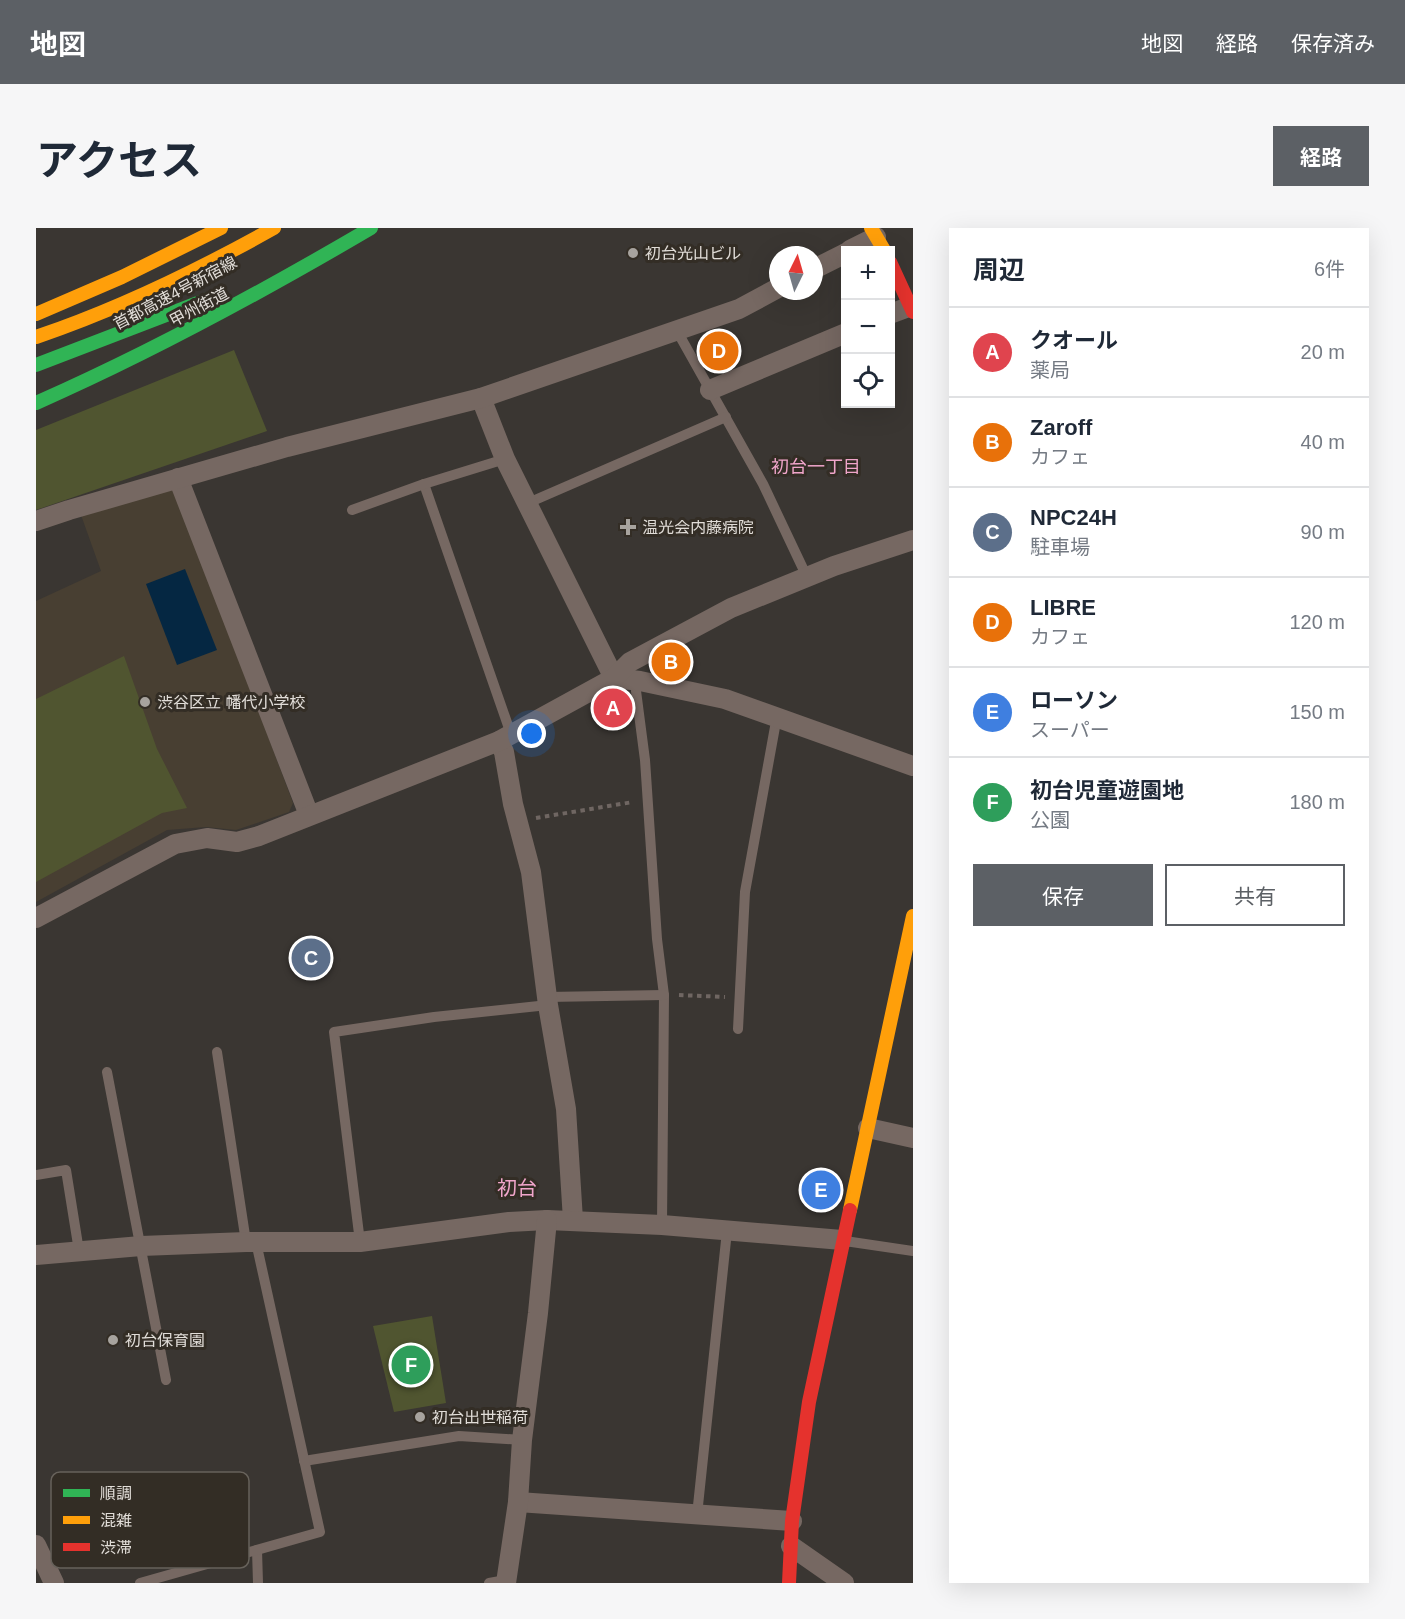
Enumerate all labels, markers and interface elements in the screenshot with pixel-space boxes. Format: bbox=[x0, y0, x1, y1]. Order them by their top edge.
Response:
text: 地図 bbox=[30, 29, 86, 60]
text: 地図 bbox=[1141, 32, 1183, 55]
text: 経路 bbox=[1216, 32, 1258, 55]
text: 保存済み bbox=[1291, 32, 1375, 55]
button: 経路 bbox=[1273, 126, 1369, 186]
text: アクセス bbox=[36, 137, 202, 184]
place label: 初台光山ビル bbox=[645, 245, 741, 262]
marker: 初台光山ビル bbox=[626, 246, 640, 260]
north arrow bbox=[769, 246, 823, 300]
map controls bbox=[841, 246, 895, 408]
button: + bbox=[841, 246, 895, 300]
street label: 首都高速4号新宿線 bbox=[111, 253, 239, 333]
text: 周辺 bbox=[973, 255, 1025, 285]
text: 6件 bbox=[1314, 258, 1345, 280]
street label: 甲州街道 bbox=[167, 284, 231, 330]
button: − bbox=[841, 300, 895, 354]
pin: D bbox=[700, 328, 738, 374]
text: クオール bbox=[1030, 328, 1118, 353]
text: A bbox=[985, 341, 1000, 363]
text: 20 m bbox=[1301, 341, 1345, 363]
button: locate bbox=[841, 354, 895, 408]
text: 薬局 bbox=[1030, 359, 1070, 381]
text: Zaroff bbox=[1030, 415, 1092, 440]
text: B bbox=[985, 431, 1000, 453]
text: 40 m bbox=[1301, 431, 1345, 453]
text: カフェ bbox=[1030, 446, 1090, 468]
district label: 初台一丁目 bbox=[771, 457, 861, 477]
text: NPC24H bbox=[1030, 505, 1117, 530]
marker: 温光会内藤病院 bbox=[619, 518, 637, 536]
place label: 温光会内藤病院 bbox=[642, 519, 754, 536]
text: C bbox=[985, 521, 1000, 543]
text: 90 m bbox=[1301, 521, 1345, 543]
text: 駐車場 bbox=[1030, 536, 1090, 558]
text: LIBRE bbox=[1030, 595, 1096, 620]
text: D bbox=[985, 611, 1000, 633]
text: 120 m bbox=[1289, 611, 1345, 633]
text: カフェ bbox=[1030, 626, 1090, 648]
pin: B bbox=[652, 640, 690, 684]
pin: A bbox=[594, 686, 632, 730]
text: ローソン bbox=[1030, 688, 1118, 713]
place label: 渋谷区立 幡代小学校 bbox=[157, 694, 305, 711]
marker: 渋谷区立 幡代小学校 bbox=[138, 695, 152, 709]
text: E bbox=[986, 701, 999, 723]
text: 150 m bbox=[1289, 701, 1345, 723]
your location bbox=[517, 719, 546, 748]
text: スーパー bbox=[1030, 719, 1110, 741]
text: 初台児童遊園地 bbox=[1030, 778, 1184, 803]
text: F bbox=[986, 791, 999, 813]
text: 180 m bbox=[1289, 791, 1345, 813]
text: 公園 bbox=[1030, 809, 1070, 831]
button: 保存 bbox=[973, 864, 1153, 926]
button: 共有 bbox=[1165, 864, 1345, 926]
pin: C bbox=[292, 936, 330, 980]
pin: E bbox=[802, 1168, 840, 1212]
district label: 初台 bbox=[497, 1177, 537, 1199]
place label: 初台保育園 bbox=[125, 1332, 205, 1349]
marker: 初台保育園 bbox=[106, 1333, 120, 1347]
pin: F bbox=[392, 1342, 430, 1388]
place label: 初台出世稲荷 bbox=[432, 1409, 528, 1426]
marker: 初台出世稲荷 bbox=[413, 1410, 427, 1424]
legend bbox=[51, 1472, 249, 1568]
text: 順調 bbox=[100, 1485, 132, 1502]
text: 混雑 bbox=[100, 1512, 132, 1529]
text: 渋滞 bbox=[100, 1539, 132, 1556]

